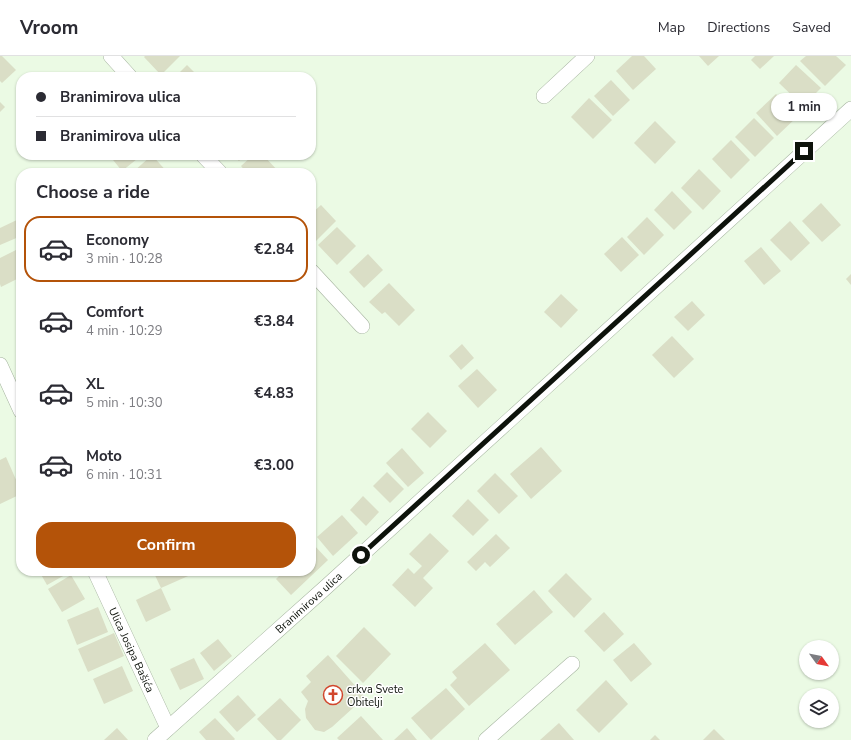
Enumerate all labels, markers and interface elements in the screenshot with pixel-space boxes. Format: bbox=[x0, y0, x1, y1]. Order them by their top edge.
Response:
text: Vroom bbox=[20, 15, 78, 41]
text: Map bbox=[658, 18, 685, 37]
text: Directions bbox=[707, 18, 770, 37]
text: Saved bbox=[792, 18, 831, 37]
text: Branimirova ulica bbox=[60, 87, 181, 107]
callout: 1 min bbox=[771, 93, 837, 121]
text: 1 min bbox=[787, 98, 821, 116]
text: Branimirova ulica bbox=[60, 126, 181, 146]
route end bbox=[795, 142, 813, 160]
text: Choose a ride bbox=[36, 180, 150, 204]
text: Economy bbox=[86, 230, 149, 250]
icon: car bbox=[38, 231, 74, 267]
text: €2.84 bbox=[254, 239, 294, 259]
text: 3 min · 10:28 bbox=[86, 250, 162, 268]
text: Comfort bbox=[86, 302, 143, 322]
icon: car bbox=[38, 303, 74, 339]
text: €3.84 bbox=[254, 311, 294, 331]
text: 4 min · 10:29 bbox=[86, 322, 162, 340]
text: XL bbox=[86, 374, 105, 394]
icon: car bbox=[38, 375, 74, 411]
text: €4.83 bbox=[254, 383, 294, 403]
text: 5 min · 10:30 bbox=[86, 394, 162, 412]
text: Moto bbox=[86, 446, 122, 466]
icon: car bbox=[38, 447, 74, 483]
text: €3.00 bbox=[254, 455, 294, 475]
text: 6 min · 10:31 bbox=[86, 466, 162, 484]
button: Confirm bbox=[36, 522, 296, 568]
route start bbox=[352, 546, 370, 564]
street label: Branimirova ulica bbox=[272, 569, 346, 637]
street label: Ulica Josipa Bašića bbox=[105, 605, 158, 695]
north arrow bbox=[799, 640, 839, 680]
map controls bbox=[799, 640, 839, 728]
place label: crkva Svete Obitelji bbox=[347, 682, 403, 710]
church icon: crkva Svete Obitelji bbox=[322, 684, 344, 706]
button: layers bbox=[799, 688, 839, 728]

